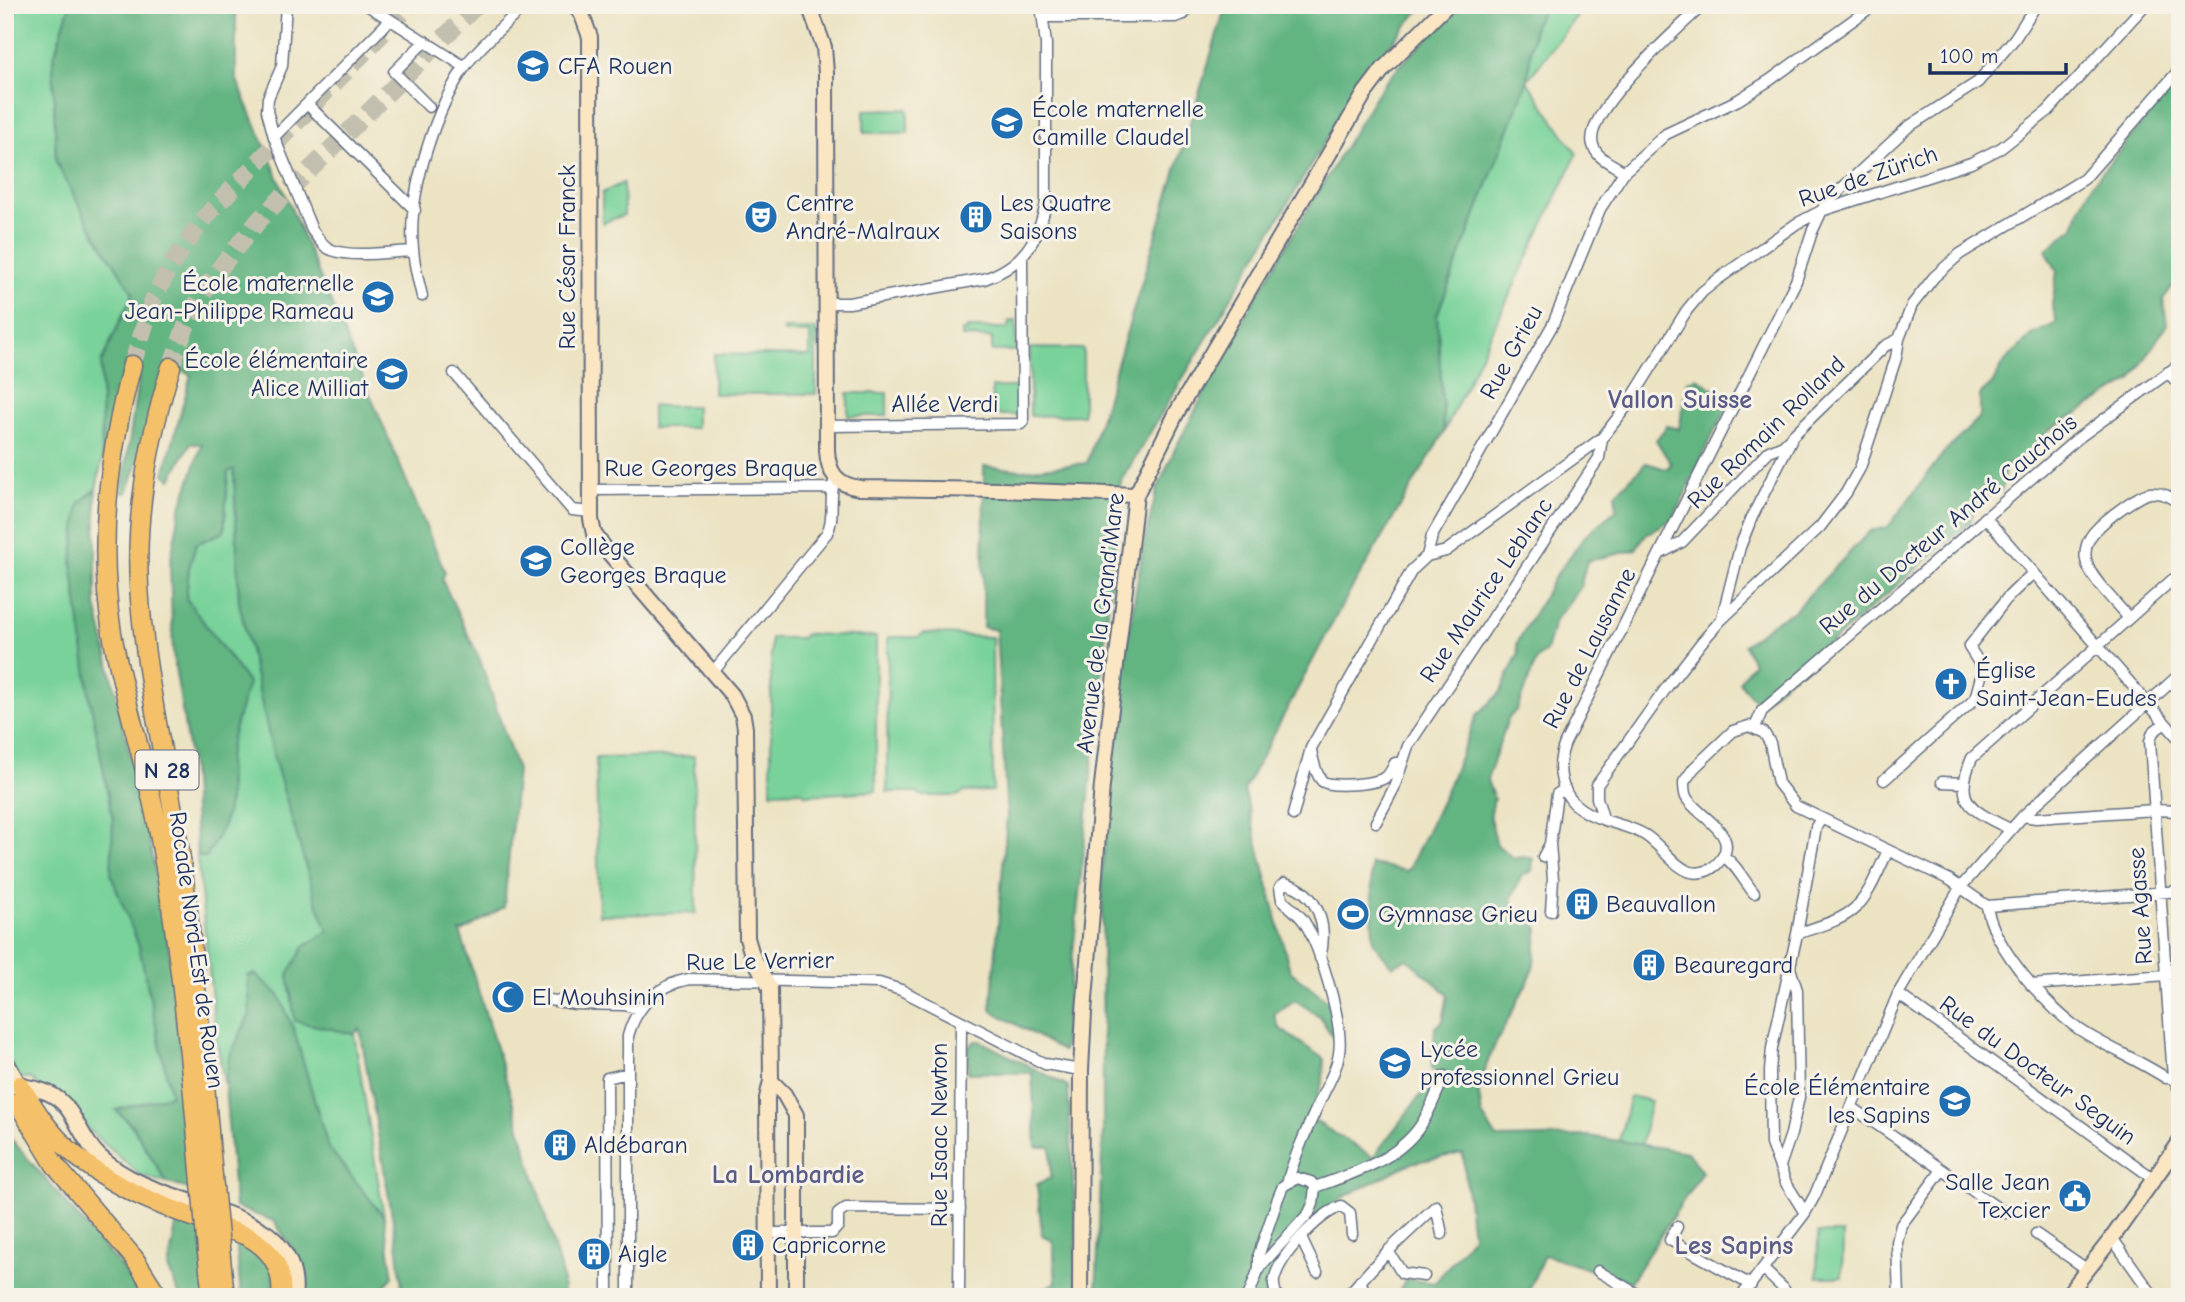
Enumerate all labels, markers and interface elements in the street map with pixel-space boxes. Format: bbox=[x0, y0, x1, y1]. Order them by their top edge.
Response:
scale bar bbox=[1930, 32, 2066, 76]
text: 100 m bbox=[1940, 44, 1998, 68]
school or university icon: CFA Rouen bbox=[514, 47, 552, 85]
place label: CFA Rouen bbox=[558, 52, 673, 80]
place label: École maternelle Camille Claudel bbox=[1032, 95, 1204, 151]
school or university icon: École maternelle Camille Claudel bbox=[988, 104, 1026, 142]
street label: Rue de Zürich bbox=[1795, 139, 1941, 213]
street label: Rue César Franck bbox=[553, 164, 581, 349]
place label: Centre André-Malraux bbox=[786, 189, 940, 245]
place label: Les Quatre Saisons bbox=[1000, 189, 1111, 245]
theatre icon: Centre André-Malraux bbox=[742, 198, 780, 236]
building icon: Les Quatre Saisons bbox=[957, 198, 995, 236]
place label: École maternelle Jean-Philippe Rameau bbox=[125, 269, 354, 325]
school or university icon: École maternelle Jean-Philippe Rameau bbox=[359, 278, 397, 316]
street label: Rue Grieu bbox=[1474, 300, 1548, 404]
place label: École élémentaire Alice Milliat bbox=[184, 346, 369, 402]
street label: Rue Romain Rolland bbox=[1682, 350, 1850, 514]
school or university icon: École élémentaire Alice Milliat bbox=[373, 355, 411, 393]
district label: Vallon Suisse bbox=[1608, 385, 1752, 415]
street label: Allée Verdi bbox=[892, 390, 998, 418]
street label: Rue du Docteur André Cauchois bbox=[1813, 408, 2083, 640]
street label: Rue Georges Braque bbox=[604, 454, 818, 482]
street label: Avenue de la Grand'Mare bbox=[1070, 491, 1130, 755]
street label: Rue Maurice Leblanc bbox=[1414, 492, 1558, 688]
place label: Collège Georges Braque bbox=[560, 533, 726, 589]
school or university icon: Collège Georges Braque bbox=[517, 542, 555, 580]
street label: Rue de Lausanne bbox=[1536, 563, 1642, 733]
place label: Église Saint-Jean-Eudes bbox=[1976, 656, 2157, 712]
church icon: Église Saint-Jean-Eudes bbox=[1932, 665, 1970, 703]
road number: N 28 bbox=[136, 750, 198, 790]
street label: Rocade Nord-Est de Rouen bbox=[164, 810, 230, 1090]
street label: Rue Agasse bbox=[2122, 846, 2158, 966]
building icon: Beauvallon bbox=[1563, 885, 1601, 923]
place label: Beauvallon bbox=[1606, 890, 1716, 918]
sports icon: Gymnase Grieu bbox=[1334, 895, 1372, 933]
place label: Gymnase Grieu bbox=[1378, 900, 1538, 928]
street label: Rue Le Verrier bbox=[686, 946, 835, 976]
building icon: Beauregard bbox=[1630, 946, 1668, 984]
place label: Beauregard bbox=[1674, 951, 1793, 979]
mosque icon: El Mouhsinin bbox=[489, 978, 527, 1016]
place label: El Mouhsinin bbox=[532, 983, 665, 1011]
street label: Rue du Docteur Seguin bbox=[1934, 989, 2142, 1151]
place label: Lycée professionnel Grieu bbox=[1420, 1035, 1619, 1091]
street label: Rue Isaac Newton bbox=[925, 1043, 953, 1227]
school or university icon: Lycée professionnel Grieu bbox=[1376, 1044, 1414, 1082]
place label: École Élémentaire les Sapins bbox=[1744, 1073, 1930, 1129]
school or university icon: École Élémentaire les Sapins bbox=[1936, 1082, 1974, 1120]
building icon: Aldébaran bbox=[541, 1126, 579, 1164]
place label: Aldébaran bbox=[584, 1131, 688, 1159]
district label: La Lombardie bbox=[712, 1160, 864, 1190]
place label: Salle Jean Texcier bbox=[1945, 1168, 2050, 1224]
public building icon: Salle Jean Texcier bbox=[2056, 1177, 2094, 1215]
building icon: Capricorne bbox=[729, 1226, 767, 1264]
place label: Capricorne bbox=[772, 1231, 886, 1259]
district label: Les Sapins bbox=[1675, 1231, 1793, 1261]
building icon: Aigle bbox=[575, 1235, 613, 1273]
place label: Aigle bbox=[618, 1240, 667, 1268]

